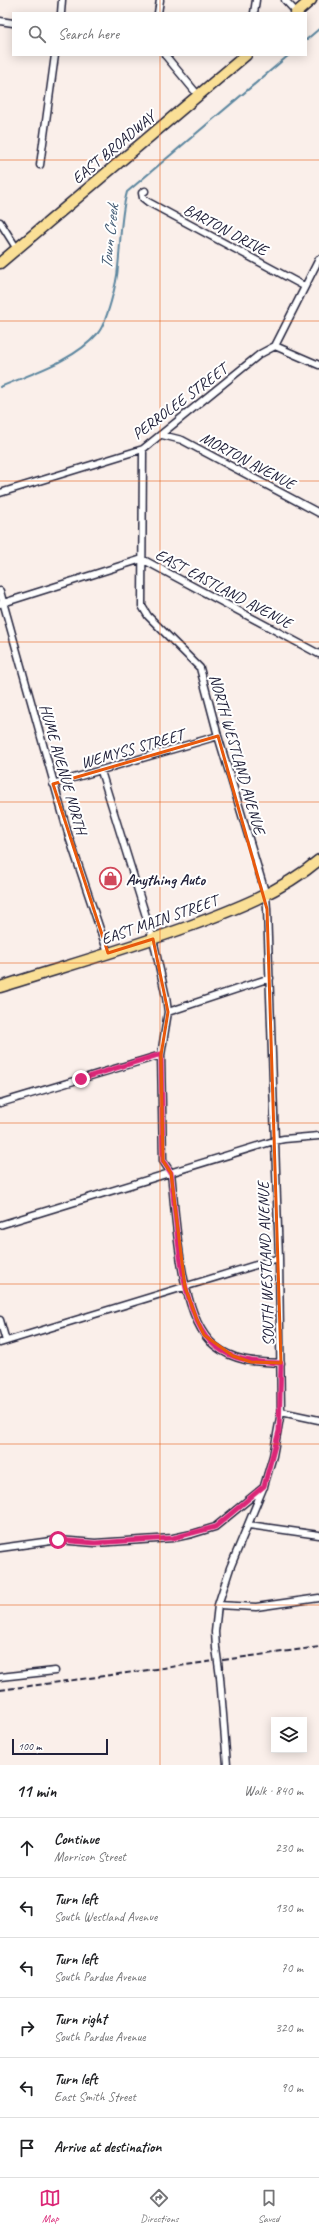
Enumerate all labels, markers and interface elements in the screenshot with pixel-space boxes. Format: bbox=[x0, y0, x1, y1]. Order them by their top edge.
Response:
search box bbox=[12, 12, 307, 56]
icon: search bbox=[26, 23, 48, 45]
text: Search here bbox=[58, 25, 119, 44]
street label: EAST BROADWAY bbox=[68, 105, 162, 188]
street label: BARTON DRIVE bbox=[180, 199, 273, 261]
water label: Town Creek bbox=[96, 201, 124, 270]
street label: PERROLEE STREET bbox=[128, 357, 234, 444]
street label: MORTON AVENUE bbox=[197, 428, 300, 495]
street label: EAST EASTLAND AVENUE bbox=[152, 544, 297, 634]
street label: NORTH WESTLAND AVENUE bbox=[205, 672, 270, 839]
street label: HUME AVENUE NORTH bbox=[35, 702, 92, 839]
street label: WEMYSS STREET bbox=[79, 723, 190, 773]
shop icon: Anything Auto bbox=[98, 866, 124, 892]
place label: Anything Auto bbox=[126, 870, 206, 890]
street label: EAST MAIN STREET bbox=[99, 889, 224, 949]
route end bbox=[72, 1070, 90, 1088]
street label: SOUTH WESTLAND AVENUE bbox=[253, 1179, 279, 1347]
route start bbox=[49, 1531, 67, 1549]
map controls bbox=[271, 1717, 307, 1753]
button: layers bbox=[271, 1717, 307, 1753]
scale bar bbox=[12, 1737, 108, 1756]
text: 100 m bbox=[18, 1739, 42, 1753]
text: 11 min bbox=[16, 1781, 56, 1802]
text: Walk · 840 m bbox=[244, 1783, 303, 1799]
text: Continue bbox=[54, 1830, 99, 1849]
icon: ahead bbox=[16, 1837, 38, 1859]
text: 230 m bbox=[275, 1840, 303, 1856]
text: Morrison Street bbox=[54, 1849, 126, 1865]
text: Turn left bbox=[54, 1890, 97, 1909]
icon: left bbox=[16, 1897, 38, 1919]
text: 130 m bbox=[275, 1900, 303, 1916]
text: South Westland Avenue bbox=[54, 1909, 157, 1925]
text: Turn left bbox=[54, 1950, 97, 1969]
icon: left bbox=[16, 1957, 38, 1979]
text: 70 m bbox=[281, 1960, 303, 1976]
text: South Pardue Avenue bbox=[54, 1969, 146, 1985]
text: Turn right bbox=[54, 2010, 107, 2029]
icon: right bbox=[16, 2017, 38, 2039]
text: 320 m bbox=[275, 2020, 303, 2036]
text: South Pardue Avenue bbox=[54, 2029, 146, 2045]
text: Turn left bbox=[54, 2070, 97, 2089]
icon: left bbox=[16, 2077, 38, 2099]
text: 90 m bbox=[281, 2080, 303, 2096]
text: East Smith Street bbox=[54, 2089, 136, 2105]
icon: arrive bbox=[16, 2137, 38, 2159]
text: Arrive at destination bbox=[54, 2138, 161, 2157]
tab: Map bbox=[39, 2187, 61, 2225]
tab: Directions bbox=[140, 2187, 179, 2225]
tab: Saved bbox=[258, 2187, 280, 2225]

